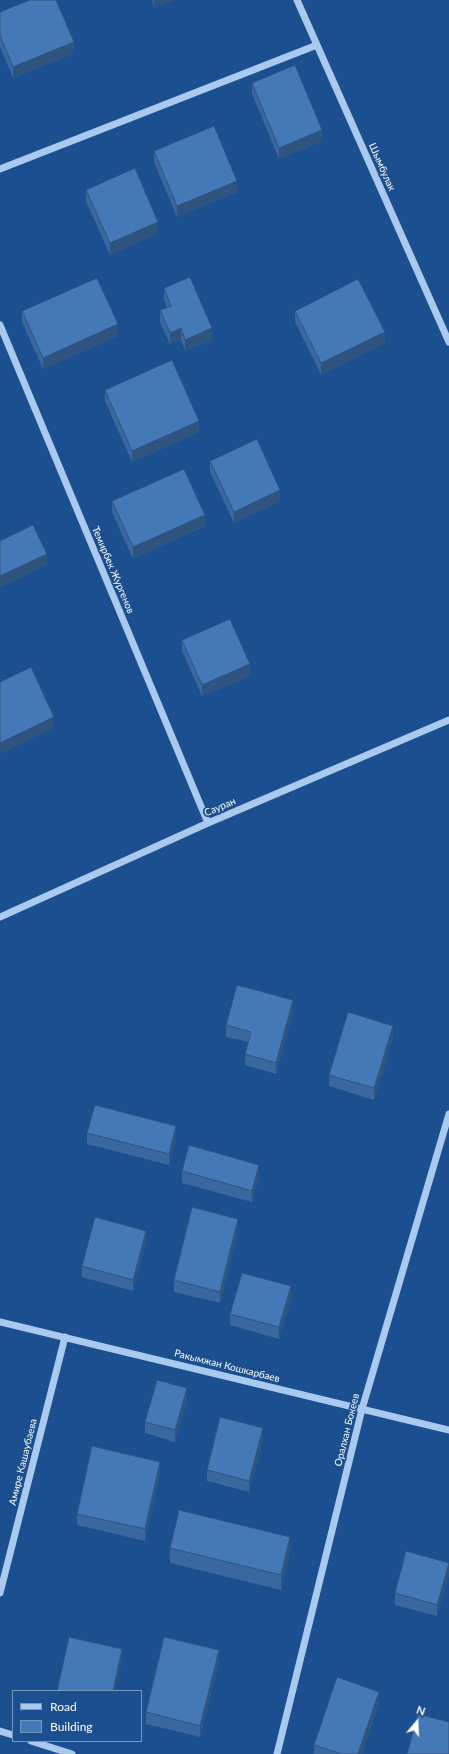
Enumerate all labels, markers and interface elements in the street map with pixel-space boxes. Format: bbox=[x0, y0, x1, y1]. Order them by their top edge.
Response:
street label: Шымбулак bbox=[366, 141, 398, 193]
street label: Темирбек Жургенов bbox=[89, 525, 137, 615]
street label: Сауран bbox=[203, 795, 237, 819]
street label: Ракымжан Кошкарбаев bbox=[173, 1347, 281, 1385]
street label: Оралхан Бокеев bbox=[332, 1392, 362, 1468]
street label: Амире Кашаубаева bbox=[6, 1417, 40, 1507]
legend bbox=[12, 1690, 142, 1742]
text: Road bbox=[50, 1699, 77, 1714]
north arrow bbox=[397, 1702, 437, 1742]
text: N bbox=[415, 1703, 427, 1718]
text: Building bbox=[50, 1719, 93, 1734]

